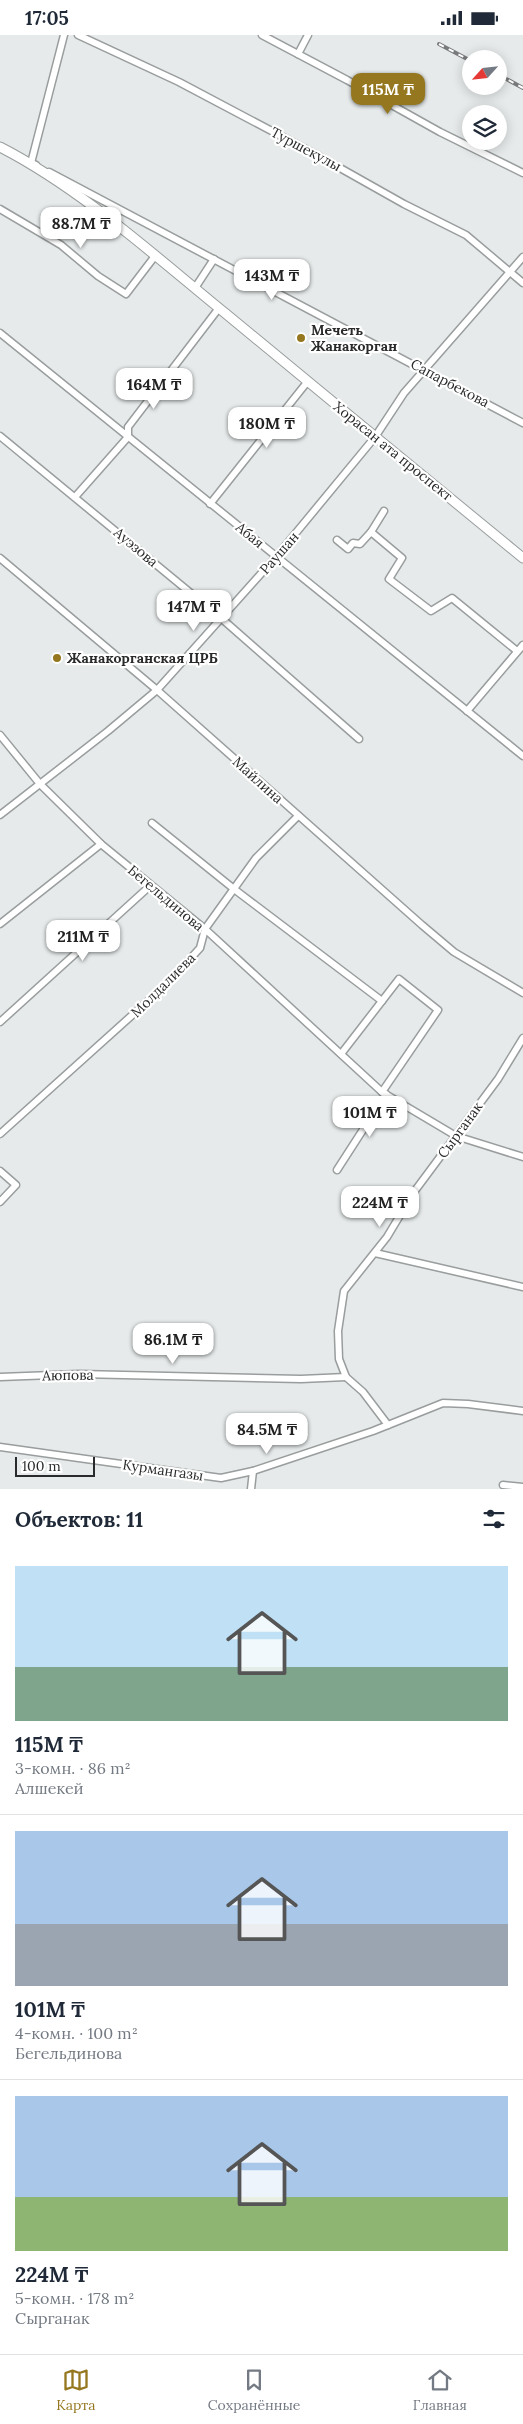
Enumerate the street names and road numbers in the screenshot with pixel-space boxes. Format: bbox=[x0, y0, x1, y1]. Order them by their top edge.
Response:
street label: Туршекулы bbox=[268, 123, 344, 175]
street label: Сапарбекова bbox=[408, 355, 492, 411]
street label: Хорасан ата проспект bbox=[330, 397, 456, 505]
street label: Абая bbox=[231, 518, 268, 552]
street label: Ауэзова bbox=[109, 523, 162, 571]
street label: Раушан bbox=[256, 528, 303, 578]
street label: Майлина bbox=[229, 753, 287, 807]
street label: Бегельдинова bbox=[124, 861, 208, 935]
street label: Молдалиева bbox=[127, 949, 199, 1021]
street label: Сырганак bbox=[434, 1098, 487, 1162]
street label: Аюпова bbox=[41, 1366, 94, 1384]
street label: Курмангазы bbox=[121, 1455, 205, 1485]

